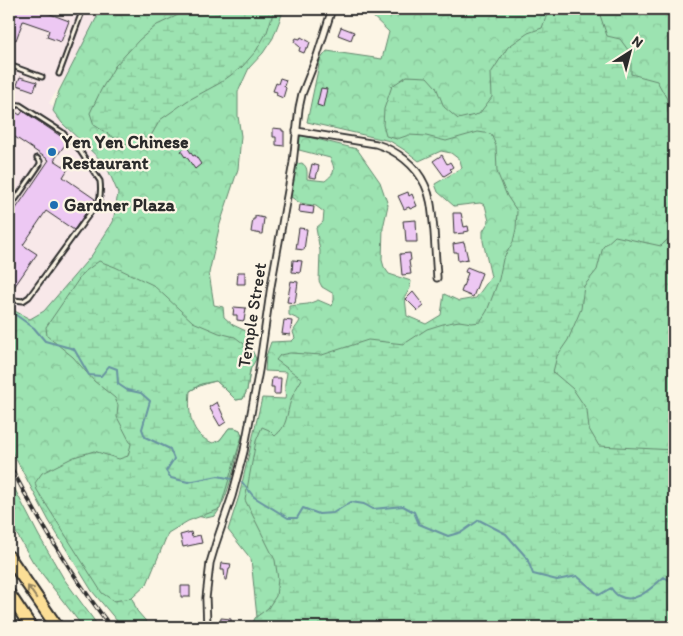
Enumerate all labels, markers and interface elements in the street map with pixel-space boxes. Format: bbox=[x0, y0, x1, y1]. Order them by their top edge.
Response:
north arrow bbox=[606, 28, 656, 78]
text: N bbox=[629, 32, 646, 52]
place label: Yen Yen Chinese Restaurant bbox=[61, 131, 189, 174]
marker: Yen Yen Chinese Restaurant bbox=[46, 146, 58, 158]
place label: Gardner Plaza bbox=[64, 194, 176, 216]
marker: Gardner Plaza bbox=[48, 199, 60, 211]
street label: Temple Street bbox=[233, 261, 271, 369]
one-way arrow bbox=[27, 586, 38, 600]

